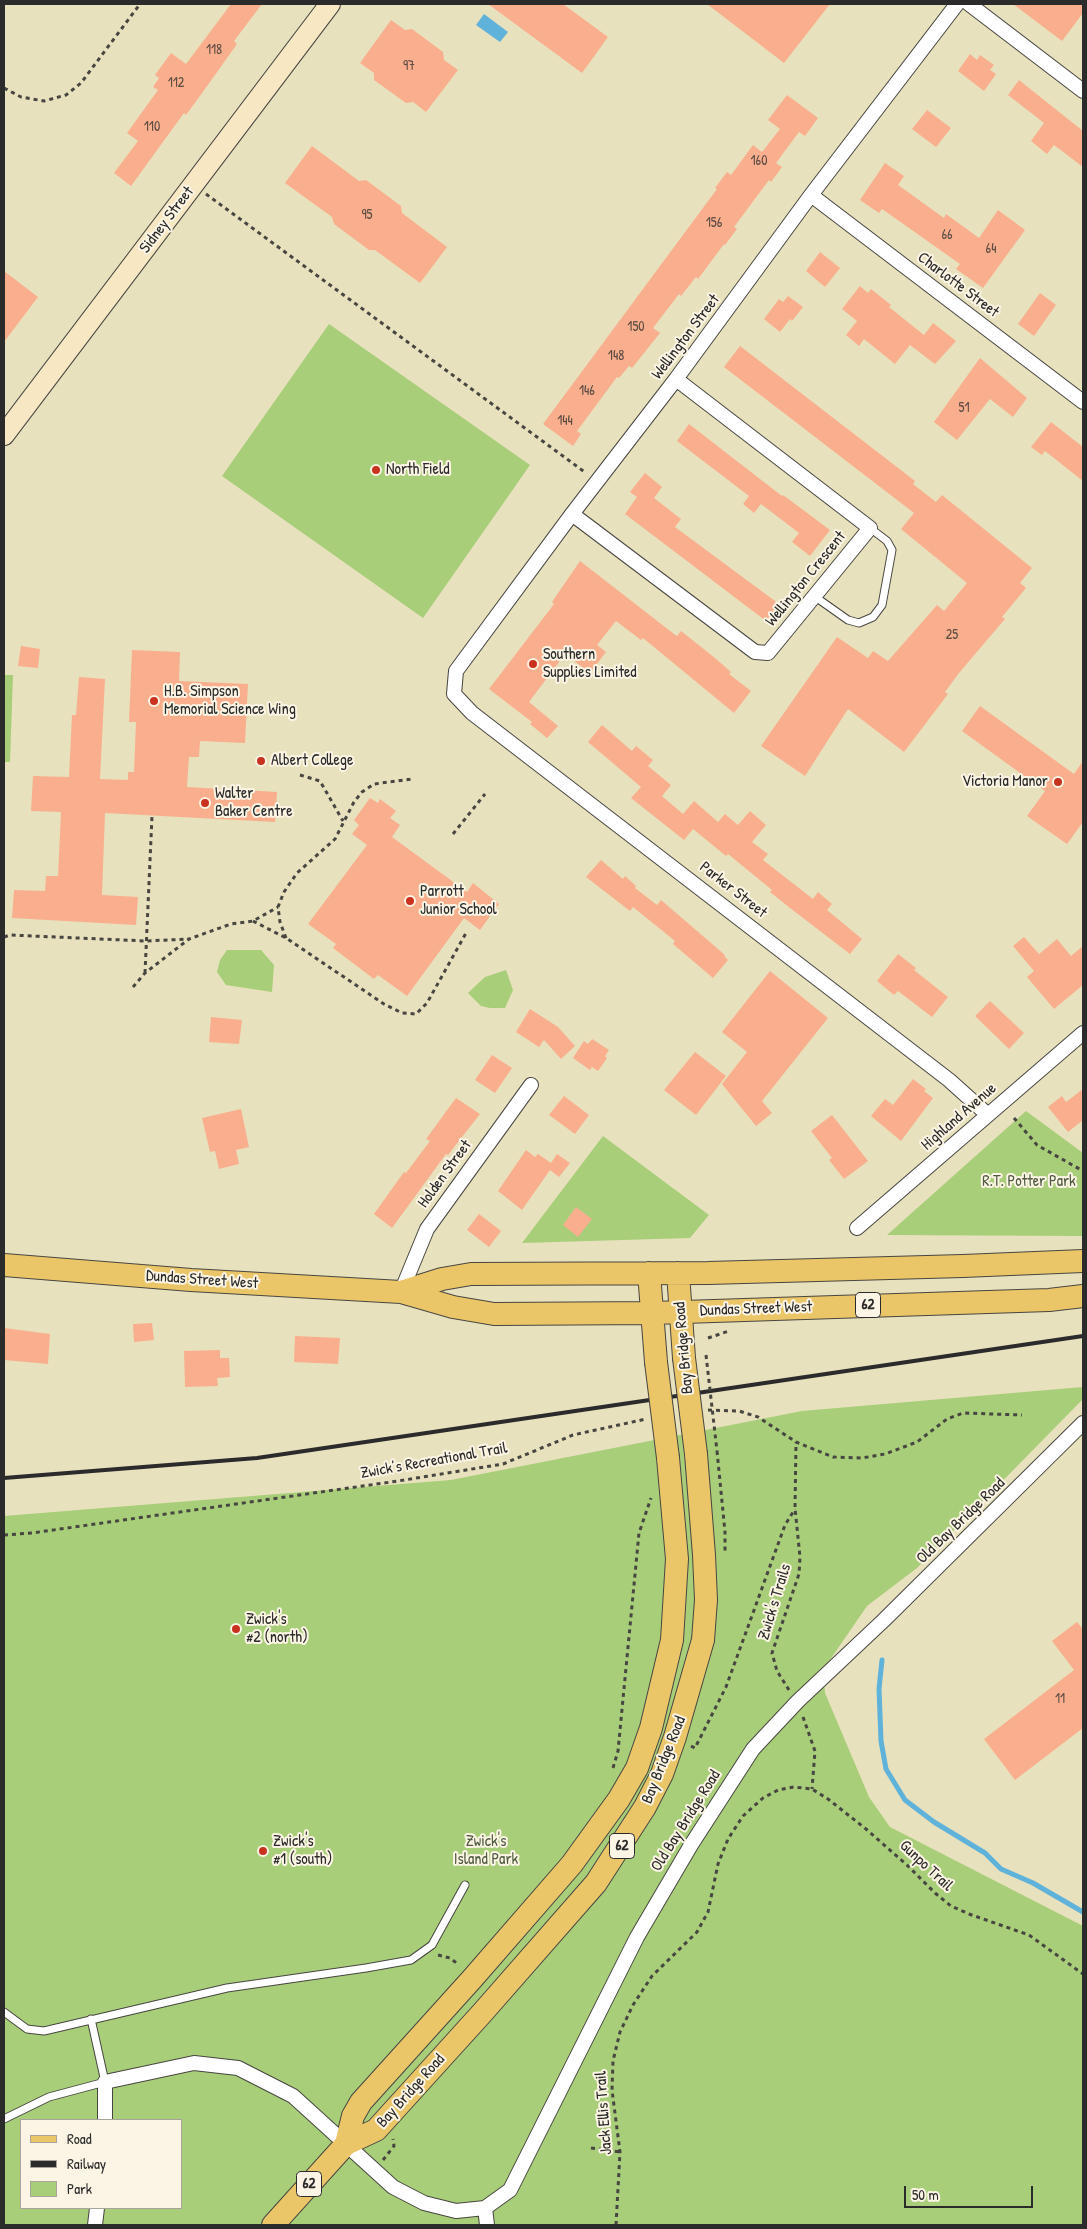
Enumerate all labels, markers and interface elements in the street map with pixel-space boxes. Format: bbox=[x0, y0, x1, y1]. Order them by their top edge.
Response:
house number: 118 bbox=[206, 42, 222, 58]
house number: 97 bbox=[403, 58, 415, 74]
house number: 112 bbox=[168, 75, 184, 91]
house number: 110 bbox=[144, 119, 160, 135]
house number: 160 bbox=[751, 153, 767, 169]
street label: Sidney Street bbox=[136, 183, 198, 257]
house number: 95 bbox=[361, 207, 373, 223]
house number: 156 bbox=[706, 215, 722, 231]
house number: 66 bbox=[941, 227, 953, 243]
house number: 64 bbox=[986, 241, 996, 257]
street label: Charlotte Street bbox=[914, 248, 1002, 322]
street label: Wellington Street bbox=[648, 291, 724, 383]
house number: 150 bbox=[627, 319, 645, 335]
house number: 148 bbox=[608, 348, 624, 364]
house number: 146 bbox=[579, 383, 595, 399]
house number: 51 bbox=[958, 400, 970, 416]
house number: 144 bbox=[557, 413, 573, 429]
place label: North Field bbox=[386, 460, 449, 480]
marker: North Field bbox=[370, 464, 382, 476]
street label: Wellington Crescent bbox=[762, 528, 850, 630]
house number: 25 bbox=[946, 627, 958, 643]
place label: Southern Supplies Limited bbox=[543, 645, 637, 683]
marker: Southern Supplies Limited bbox=[527, 658, 539, 670]
place label: H.B. Simpson Memorial Science Wing bbox=[164, 682, 296, 720]
marker: H.B. Simpson Memorial Science Wing bbox=[148, 695, 160, 707]
place label: Albert College bbox=[271, 751, 353, 771]
marker: Albert College bbox=[255, 755, 267, 767]
place label: Victoria Manor bbox=[962, 772, 1048, 792]
marker: Victoria Manor bbox=[1052, 776, 1064, 788]
place label: Walter Baker Centre bbox=[215, 784, 293, 822]
marker: Walter Baker Centre bbox=[199, 797, 211, 809]
street label: Parker Street bbox=[695, 858, 771, 922]
place label: Parrott Junior School bbox=[420, 882, 497, 920]
marker: Parrott Junior School bbox=[404, 895, 416, 907]
street label: Highland Avenue bbox=[918, 1079, 1000, 1155]
street label: Holden Street bbox=[414, 1136, 476, 1212]
park label: R.T. Potter Park bbox=[982, 1172, 1076, 1192]
street label: Dundas Street West bbox=[145, 1267, 259, 1293]
road number: 62 bbox=[856, 1292, 880, 1318]
street label: Dundas Street West bbox=[699, 1297, 813, 1321]
street label: Bay Bridge Road bbox=[670, 1301, 698, 1395]
street label: Zwick’s Recreational Trail bbox=[359, 1439, 509, 1483]
street label: Old Bay Bridge Road bbox=[913, 1474, 1009, 1568]
street label: Zwick's Trails bbox=[754, 1562, 796, 1642]
place label: Zwick's #2 (north) bbox=[246, 1610, 308, 1648]
marker: Zwick's #2 (north) bbox=[230, 1623, 242, 1635]
house number: 11 bbox=[1055, 1691, 1065, 1707]
street label: Bay Bridge Road bbox=[638, 1714, 690, 1806]
street label: Old Bay Bridge Road bbox=[647, 1767, 725, 1875]
place label: Zwick's #1 (south) bbox=[273, 1832, 332, 1870]
park label: Zwick's Island Park bbox=[454, 1832, 518, 1870]
road number: 62 bbox=[610, 1834, 634, 1858]
street label: Gunpo Trail bbox=[895, 1836, 957, 1896]
marker: Zwick's #1 (south) bbox=[257, 1845, 269, 1857]
street label: Bay Bridge Road bbox=[373, 2050, 449, 2132]
street label: Jack Ellis Trail bbox=[591, 2070, 617, 2156]
legend bbox=[20, 2119, 182, 2209]
text: Road bbox=[67, 2128, 92, 2149]
text: Railway bbox=[67, 2153, 106, 2174]
road number: 62 bbox=[296, 2172, 322, 2196]
scale bar bbox=[907, 2176, 1036, 2208]
text: Park bbox=[67, 2178, 92, 2199]
text: 50 m bbox=[912, 2184, 939, 2205]

